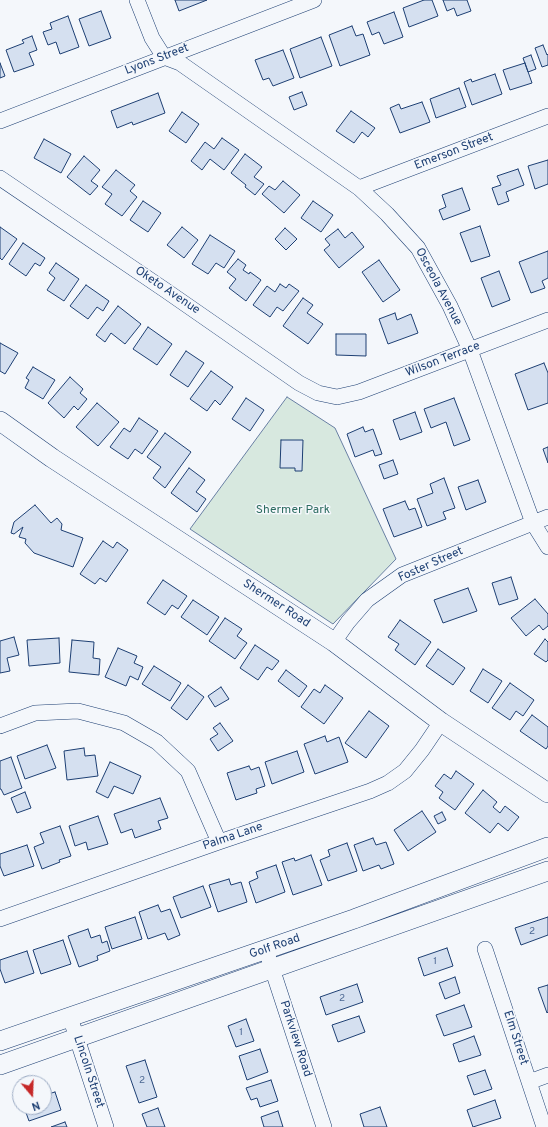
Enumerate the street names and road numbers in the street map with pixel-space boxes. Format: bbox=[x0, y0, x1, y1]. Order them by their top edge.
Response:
street label: Lyons Street bbox=[123, 41, 191, 79]
street label: Emerson Street bbox=[413, 130, 495, 174]
street label: Osceola Avenue bbox=[411, 246, 465, 328]
street label: Oketo Avenue bbox=[132, 264, 202, 318]
street label: Wilson Terrace bbox=[404, 339, 482, 381]
street label: Foster Street bbox=[396, 544, 466, 586]
street label: Shermer Road bbox=[240, 577, 312, 631]
street label: Palma Lane bbox=[201, 820, 265, 854]
street label: Golf Road bbox=[248, 932, 302, 962]
street label: Parkview Road bbox=[276, 999, 314, 1079]
street label: Elm Street bbox=[499, 1009, 531, 1067]
street label: Lincoln Street bbox=[70, 1034, 106, 1110]

